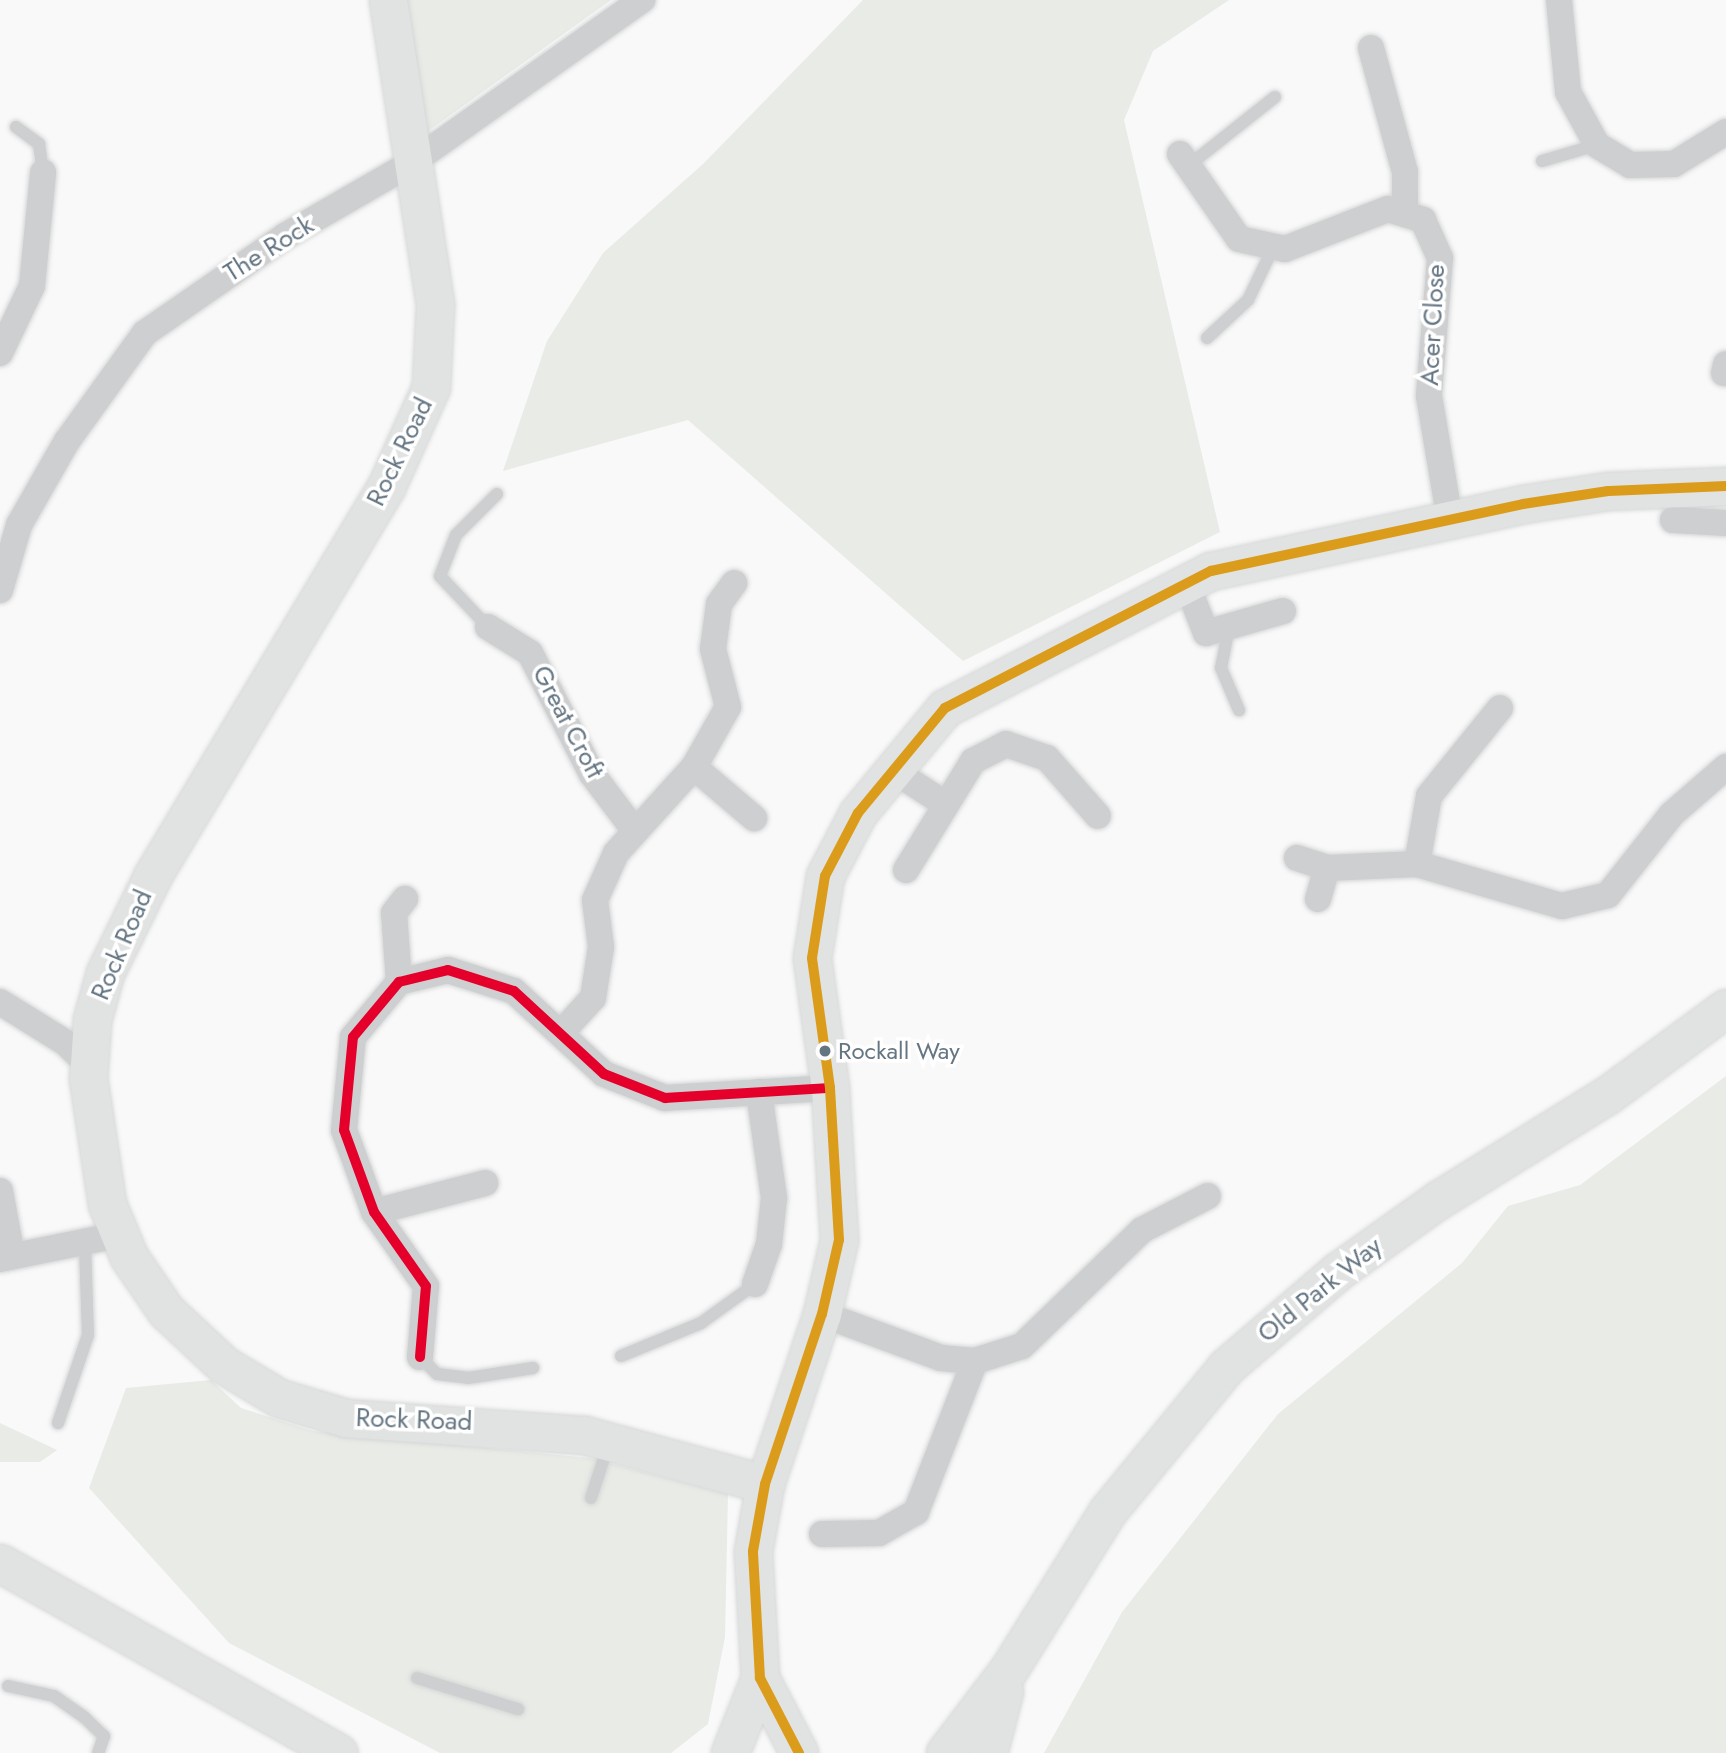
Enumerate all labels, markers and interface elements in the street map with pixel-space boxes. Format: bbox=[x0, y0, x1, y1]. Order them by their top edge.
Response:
street label: The Rock bbox=[219, 209, 319, 289]
street label: Acer Close bbox=[1414, 263, 1452, 387]
street label: Rock Road bbox=[360, 393, 440, 511]
street label: Great Croft bbox=[525, 660, 611, 784]
street label: Rock Road bbox=[85, 885, 159, 1005]
place label: Rockall Way bbox=[838, 1037, 960, 1065]
marker: Rockall Way bbox=[818, 1044, 832, 1058]
street label: Old Park Way bbox=[1252, 1231, 1388, 1349]
street label: Rock Road bbox=[355, 1402, 473, 1438]

